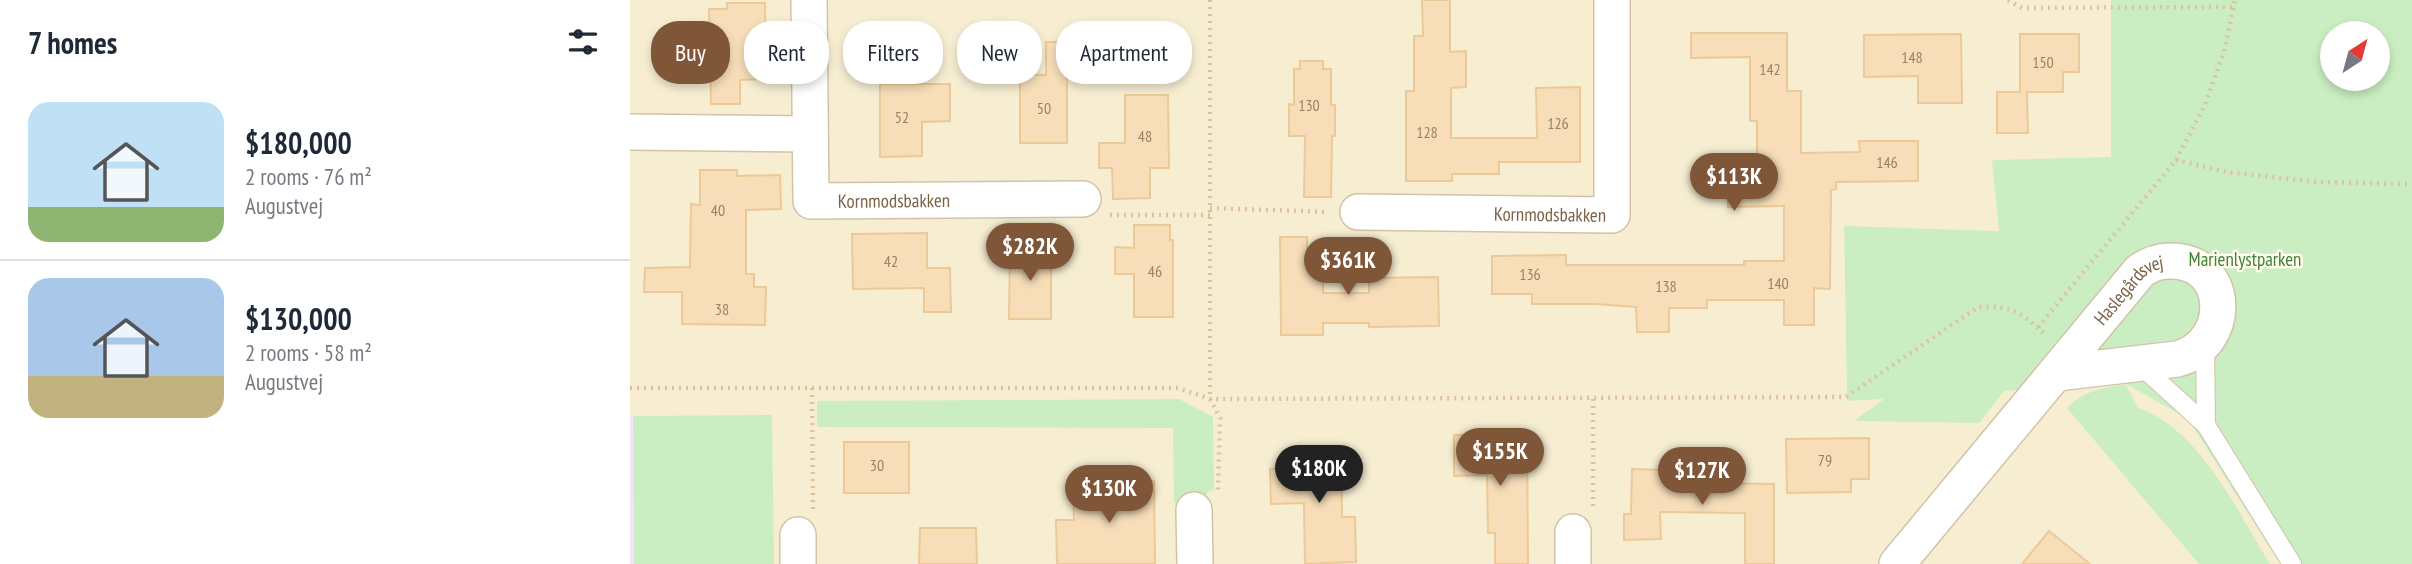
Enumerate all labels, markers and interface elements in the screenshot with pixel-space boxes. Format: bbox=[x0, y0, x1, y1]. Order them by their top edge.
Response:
chip: Buy bbox=[651, 21, 730, 84]
chip: Rent bbox=[744, 21, 829, 84]
chip: Filters bbox=[843, 21, 943, 84]
chip: New bbox=[957, 21, 1042, 84]
chip: Apartment bbox=[1056, 21, 1192, 84]
north arrow bbox=[2320, 21, 2390, 91]
map controls bbox=[2320, 21, 2390, 91]
text: 7 homes bbox=[28, 23, 117, 62]
icon: filters bbox=[564, 23, 602, 61]
house number: 148 bbox=[1901, 47, 1923, 67]
house number: 150 bbox=[2032, 52, 2054, 72]
house number: 142 bbox=[1759, 59, 1781, 79]
house number: 130 bbox=[1298, 95, 1320, 115]
house number: 50 bbox=[1037, 98, 1051, 118]
house number: 52 bbox=[895, 107, 909, 127]
house number: 126 bbox=[1547, 113, 1569, 133]
house number: 128 bbox=[1416, 122, 1438, 142]
text: $180,000 bbox=[245, 123, 352, 162]
house number: 48 bbox=[1138, 126, 1152, 146]
icon: home bbox=[84, 130, 168, 214]
house number: 146 bbox=[1876, 152, 1898, 172]
pin: $113K bbox=[1685, 154, 1783, 213]
text: $113K bbox=[1706, 161, 1762, 190]
text: 2 rooms · 76 m² bbox=[245, 162, 372, 191]
street label: Kornmodsbakken bbox=[838, 188, 950, 213]
text: Augustvej bbox=[245, 191, 323, 220]
house number: 40 bbox=[711, 200, 725, 220]
street label: Kornmodsbakken bbox=[1494, 202, 1606, 227]
pin: $282K bbox=[981, 224, 1079, 283]
text: $282K bbox=[1002, 231, 1058, 260]
pin: $361K bbox=[1299, 238, 1397, 297]
text: $361K bbox=[1320, 245, 1376, 274]
park label: Marienlystparken bbox=[2189, 247, 2301, 271]
street label: Haslegårdsvej bbox=[2088, 250, 2165, 330]
house number: 42 bbox=[884, 251, 898, 271]
house number: 46 bbox=[1148, 261, 1162, 281]
house number: 136 bbox=[1519, 264, 1541, 284]
house number: 140 bbox=[1767, 273, 1789, 293]
house number: 138 bbox=[1655, 276, 1677, 296]
text: $130,000 bbox=[245, 299, 352, 338]
house number: 38 bbox=[715, 299, 729, 319]
icon: home bbox=[84, 306, 168, 390]
text: 2 rooms · 58 m² bbox=[245, 338, 372, 367]
text: Augustvej bbox=[245, 367, 323, 396]
pin: $155K bbox=[1451, 428, 1549, 488]
text: $155K bbox=[1472, 436, 1528, 465]
pin: $180K bbox=[1270, 446, 1368, 505]
pin: $127K bbox=[1653, 448, 1751, 507]
house number: 79 bbox=[1818, 450, 1832, 470]
text: $180K bbox=[1291, 453, 1347, 482]
house number: 30 bbox=[870, 455, 884, 475]
text: $127K bbox=[1674, 455, 1730, 484]
pin: $130K bbox=[1060, 466, 1158, 525]
text: $130K bbox=[1081, 473, 1137, 502]

